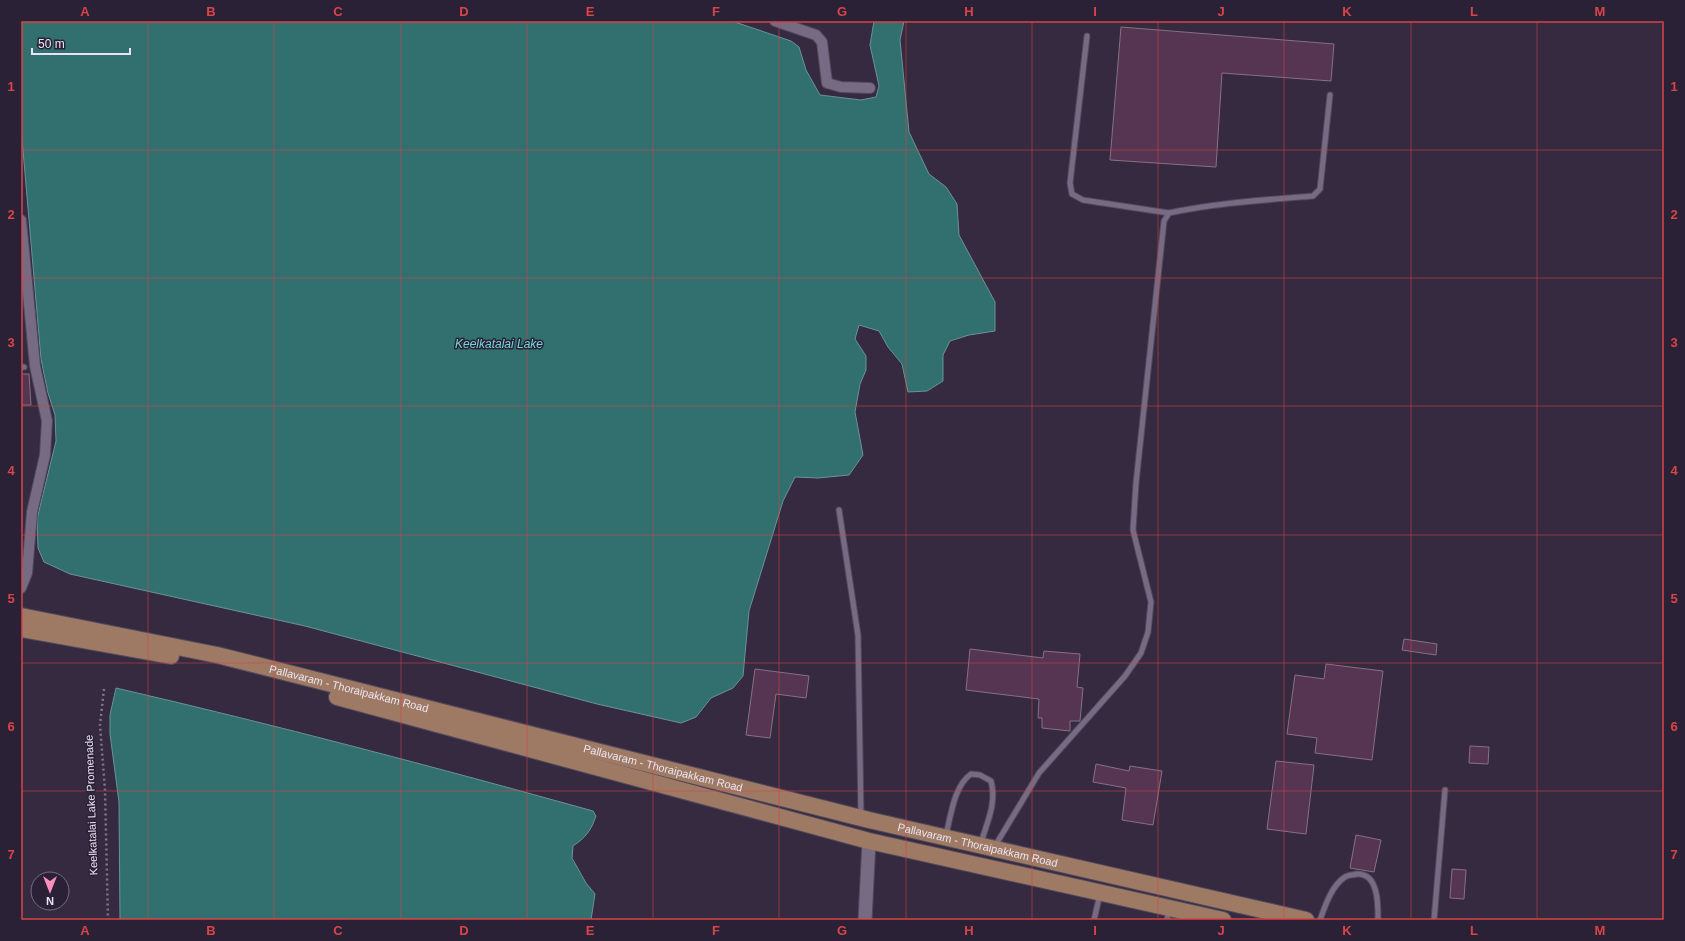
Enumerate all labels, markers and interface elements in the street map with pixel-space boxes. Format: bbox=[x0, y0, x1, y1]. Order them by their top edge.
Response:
text: A bbox=[80, 4, 90, 19]
text: B bbox=[206, 4, 216, 19]
text: C bbox=[333, 4, 343, 19]
text: D bbox=[459, 4, 469, 19]
text: E bbox=[586, 4, 595, 19]
text: F bbox=[712, 4, 720, 19]
text: G bbox=[837, 4, 847, 19]
text: H bbox=[964, 4, 974, 19]
text: I bbox=[1093, 4, 1097, 19]
text: J bbox=[1217, 4, 1225, 19]
text: K bbox=[1342, 4, 1352, 19]
text: L bbox=[1470, 4, 1478, 19]
text: M bbox=[1595, 4, 1605, 19]
scale bar bbox=[32, 30, 130, 56]
text: 50 m bbox=[38, 37, 65, 51]
text: 1 bbox=[7, 79, 15, 94]
text: 1 bbox=[1670, 79, 1678, 94]
text: 2 bbox=[7, 207, 15, 222]
text: 2 bbox=[1670, 207, 1678, 222]
text: 3 bbox=[7, 335, 15, 350]
text: 3 bbox=[1670, 335, 1678, 350]
water label: Keelkatalai Lake bbox=[455, 337, 543, 351]
text: 4 bbox=[7, 463, 15, 478]
text: 4 bbox=[1670, 463, 1678, 478]
text: 5 bbox=[7, 591, 15, 606]
text: 5 bbox=[1670, 591, 1678, 606]
street label: Pallavaram - Thoraipakkam Road bbox=[268, 662, 430, 714]
text: 6 bbox=[7, 719, 15, 734]
text: 6 bbox=[1670, 719, 1678, 734]
street label: Keelkatalai Lake Promenade bbox=[83, 735, 99, 875]
street label: Pallavaram - Thoraipakkam Road bbox=[582, 742, 744, 794]
street label: Pallavaram - Thoraipakkam Road bbox=[897, 821, 1059, 869]
text: 7 bbox=[7, 847, 15, 862]
text: 7 bbox=[1670, 847, 1678, 862]
north arrow bbox=[30, 871, 70, 911]
text: N bbox=[46, 895, 54, 907]
text: A bbox=[80, 923, 90, 938]
text: B bbox=[206, 923, 216, 938]
text: C bbox=[333, 923, 343, 938]
text: D bbox=[459, 923, 469, 938]
text: E bbox=[586, 923, 595, 938]
text: F bbox=[712, 923, 720, 938]
text: G bbox=[837, 923, 847, 938]
text: H bbox=[964, 923, 974, 938]
text: I bbox=[1093, 923, 1097, 938]
text: J bbox=[1217, 923, 1225, 938]
text: K bbox=[1342, 923, 1352, 938]
text: L bbox=[1470, 923, 1478, 938]
text: M bbox=[1595, 923, 1605, 938]

